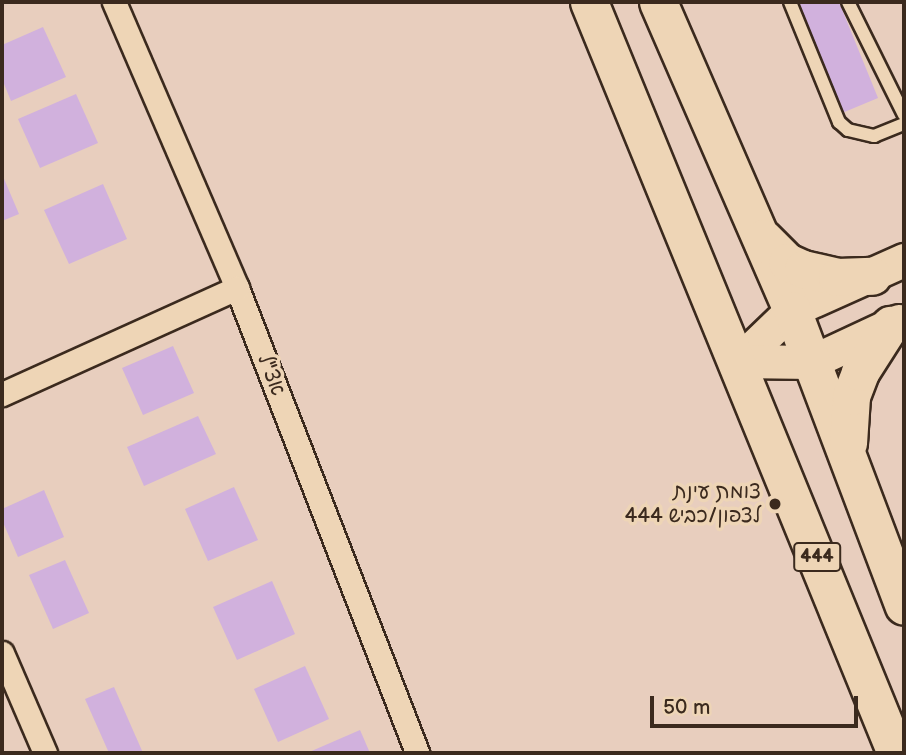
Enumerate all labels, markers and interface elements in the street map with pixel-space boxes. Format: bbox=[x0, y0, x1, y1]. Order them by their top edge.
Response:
street label: אצ"ל bbox=[252, 351, 290, 399]
place label: צומת עינת לצפון/כביש 444 bbox=[625, 479, 761, 529]
marker: צומת עינת לצפון/כביש 444 bbox=[767, 496, 783, 512]
road number: 444 bbox=[792, 542, 842, 572]
scale bar bbox=[654, 682, 862, 726]
text: 50 m bbox=[663, 695, 710, 720]

